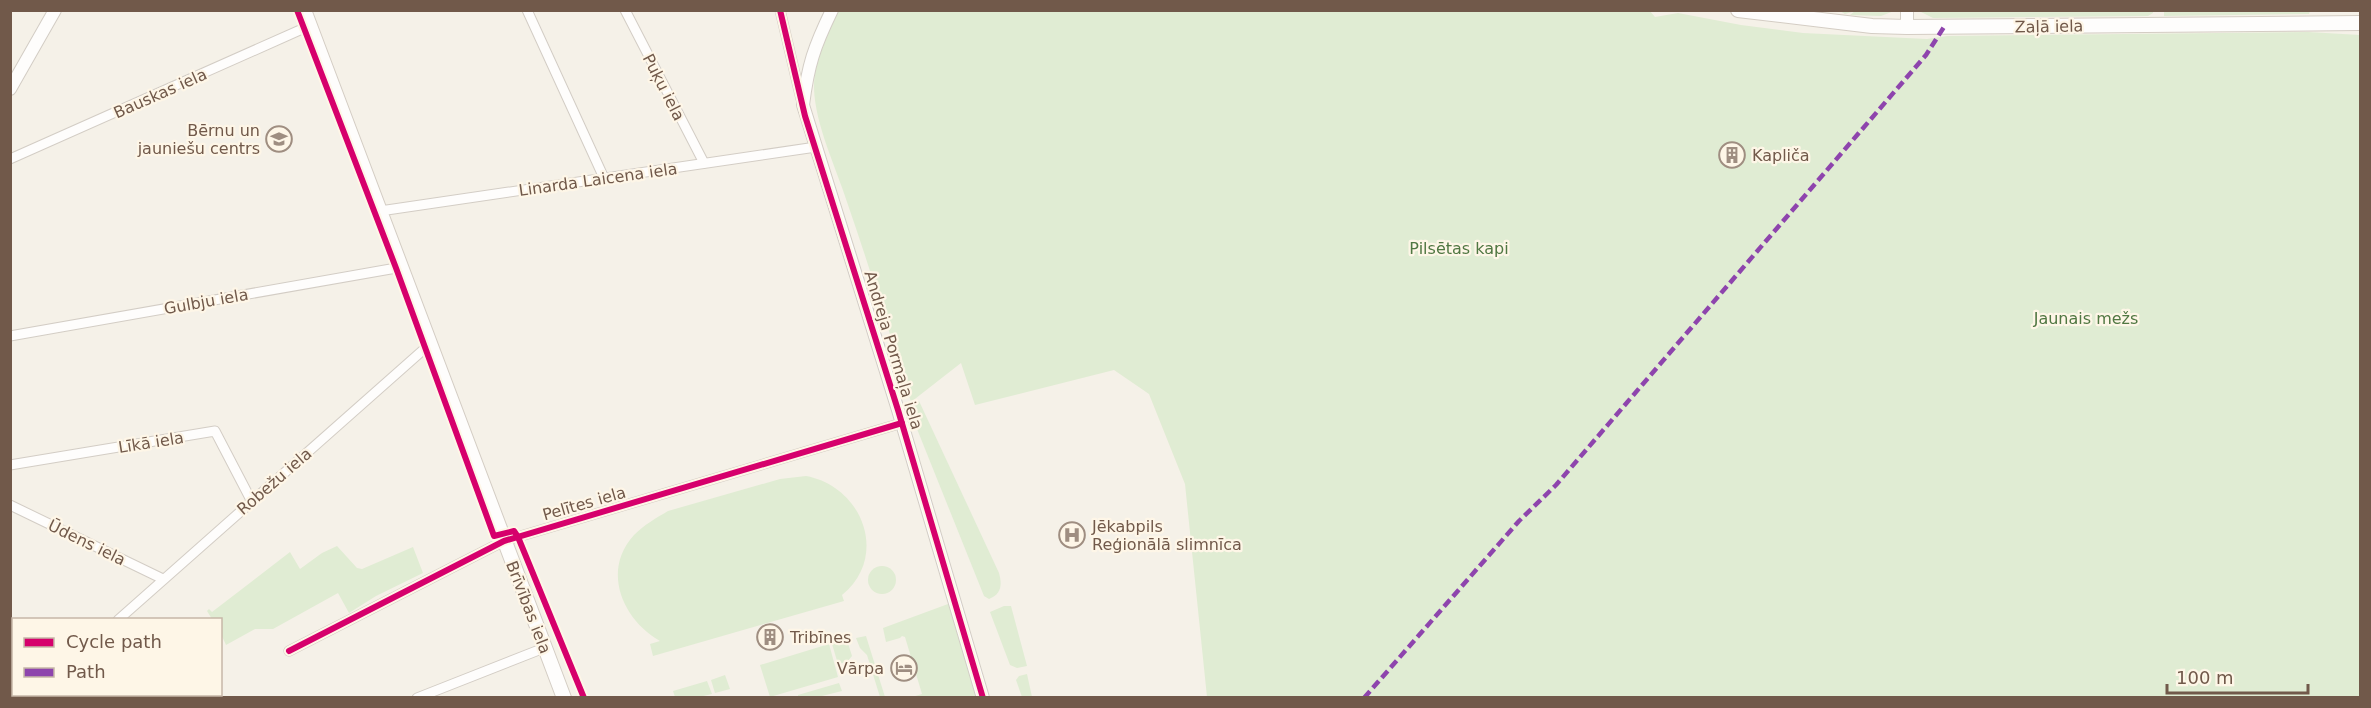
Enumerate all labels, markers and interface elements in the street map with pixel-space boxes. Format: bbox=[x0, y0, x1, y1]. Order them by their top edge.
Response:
street label: Zaļā iela bbox=[2015, 16, 2083, 37]
street label: Puķu iela bbox=[639, 51, 688, 124]
street label: Bauskas iela bbox=[111, 64, 210, 122]
place label: Bērnu un jauniešu centrs bbox=[137, 121, 260, 158]
school or university icon: Bērnu un jauniešu centrs bbox=[264, 124, 294, 154]
building icon: Kapliča bbox=[1717, 140, 1747, 170]
place label: Kapliča bbox=[1752, 146, 1810, 165]
street label: Linarda Laicena iela bbox=[518, 159, 679, 200]
park label: Pilsētas kapi bbox=[1409, 239, 1509, 258]
street label: Andreja Pormaļa iela bbox=[860, 268, 927, 432]
street label: Gulbju iela bbox=[162, 285, 250, 318]
park label: Jaunais mežs bbox=[2033, 309, 2138, 328]
street label: Līkā iela bbox=[117, 428, 185, 457]
street label: Robežu iela bbox=[233, 444, 315, 519]
street label: Pelītes iela bbox=[540, 483, 628, 524]
street label: Ūdens iela bbox=[45, 516, 129, 569]
place label: Jēkabpils Reģionālā slimnīca bbox=[1091, 517, 1242, 554]
hospital icon: Jēkabpils Reģionālā slimnīca bbox=[1057, 520, 1087, 550]
street label: Brīvības iela bbox=[502, 558, 555, 656]
legend bbox=[12, 618, 222, 696]
building icon: Tribīnes bbox=[755, 622, 785, 652]
place label: Tribīnes bbox=[789, 628, 851, 647]
text: Cycle path bbox=[66, 631, 162, 652]
hotel icon: Vārpa bbox=[889, 653, 919, 683]
scale bar bbox=[2167, 657, 2308, 695]
place label: Vārpa bbox=[837, 659, 884, 678]
text: Path bbox=[66, 661, 106, 682]
text: 100 m bbox=[2176, 667, 2234, 688]

